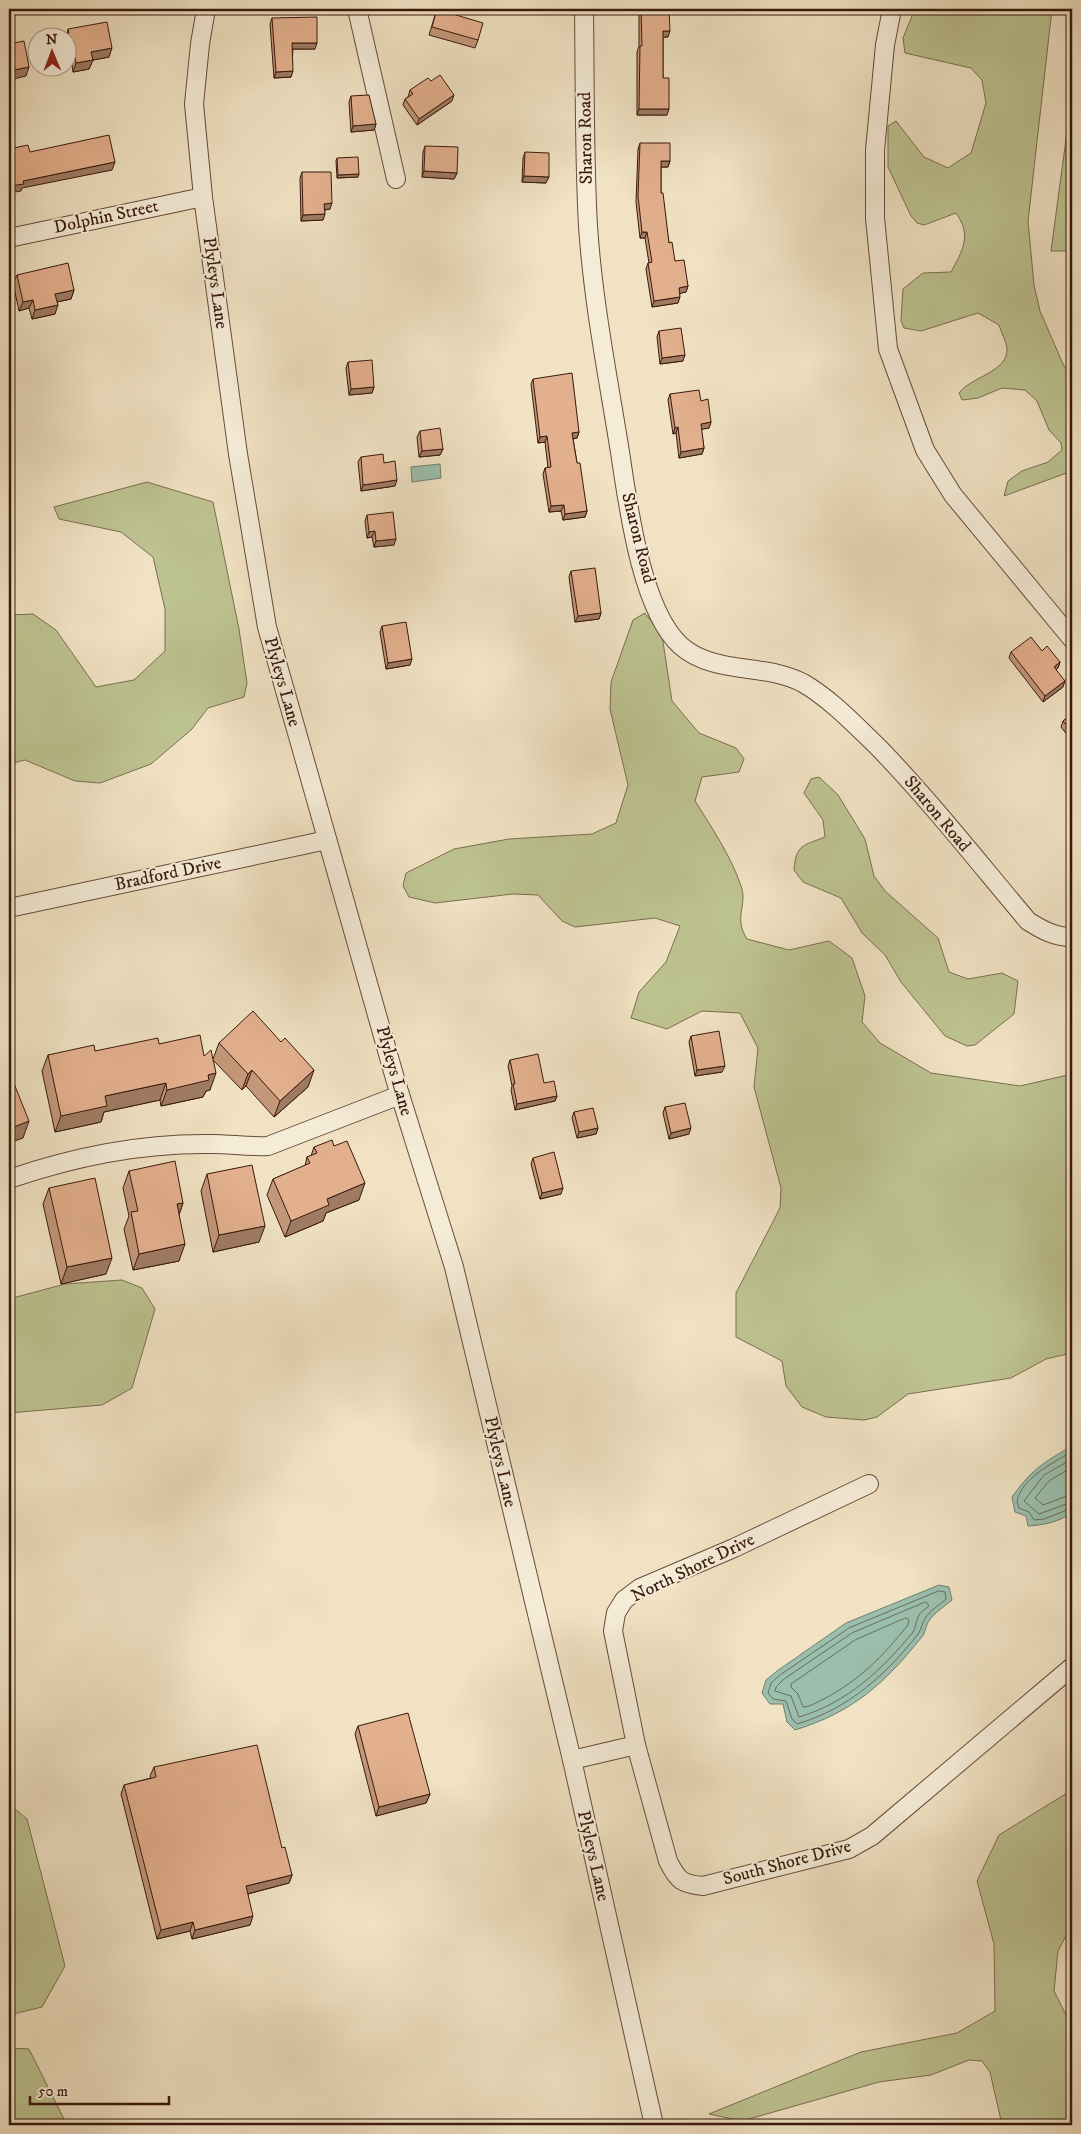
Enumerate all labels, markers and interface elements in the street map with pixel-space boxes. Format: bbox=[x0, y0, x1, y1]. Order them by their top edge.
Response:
north arrow bbox=[28, 28, 78, 78]
text: N bbox=[46, 31, 58, 49]
street label: Sharon Road bbox=[574, 92, 598, 184]
street label: Dolphin Street bbox=[52, 195, 161, 239]
street label: Plyleys Lane bbox=[198, 236, 232, 330]
street label: Sharon Road bbox=[616, 490, 660, 586]
street label: Plyleys Lane bbox=[259, 635, 305, 729]
street label: Sharon Road bbox=[899, 771, 975, 857]
street label: Bradford Drive bbox=[113, 852, 223, 896]
street label: Plyleys Lane bbox=[371, 1024, 417, 1118]
street label: Plyleys Lane bbox=[479, 1415, 521, 1509]
street label: North Shore Drive bbox=[628, 1529, 758, 1607]
street label: Plyleys Lane bbox=[572, 1809, 614, 1903]
street label: South Shore Drive bbox=[721, 1835, 853, 1891]
scale bar bbox=[30, 2074, 169, 2106]
text: 50 m bbox=[38, 2082, 68, 2101]

